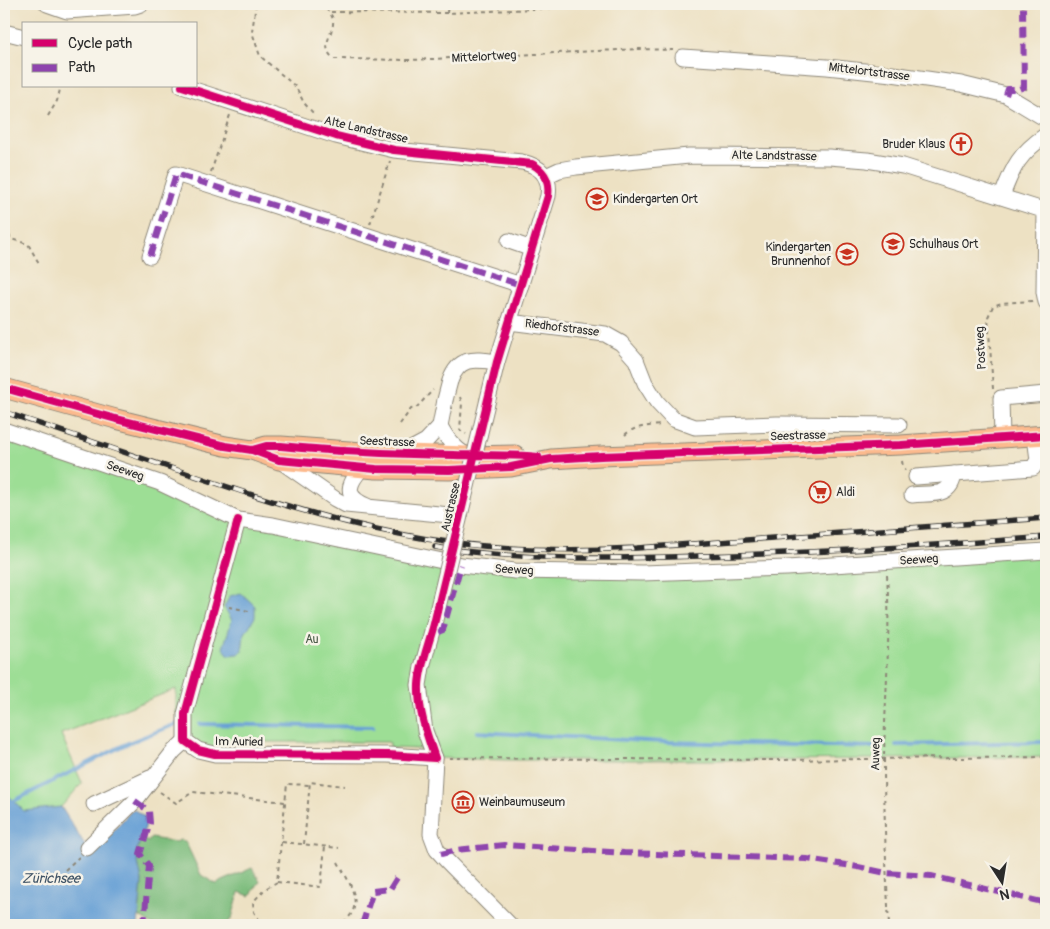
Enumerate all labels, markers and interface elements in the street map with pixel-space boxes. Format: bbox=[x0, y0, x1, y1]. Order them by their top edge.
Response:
legend bbox=[22, 22, 198, 88]
text: Cycle path bbox=[68, 34, 132, 53]
street label: Mittelortweg bbox=[451, 48, 517, 66]
text: Path bbox=[68, 58, 95, 77]
street label: Mittelortstrasse bbox=[828, 60, 910, 84]
street label: Alte Landstrasse bbox=[323, 113, 409, 147]
church icon: Bruder Klaus bbox=[949, 132, 973, 156]
place label: Bruder Klaus bbox=[882, 137, 946, 152]
street label: Alte Landstrasse bbox=[731, 148, 817, 164]
school or university icon: Kindergarten Ort bbox=[585, 187, 609, 211]
place label: Kindergarten Ort bbox=[613, 192, 698, 207]
school or university icon: Schulhaus Ort bbox=[881, 232, 905, 256]
place label: Schulhaus Ort bbox=[909, 237, 978, 252]
place label: Kindergarten Brunnenhof bbox=[766, 240, 831, 269]
school or university icon: Kindergarten Brunnenhof bbox=[835, 242, 859, 266]
street label: Riedhofstrasse bbox=[524, 316, 600, 340]
street label: Postweg bbox=[972, 326, 990, 370]
street label: Seestrasse bbox=[770, 428, 826, 444]
street label: Seestrasse bbox=[359, 434, 415, 450]
street label: Seeweg bbox=[104, 458, 146, 484]
supermarket icon: Aldi bbox=[808, 480, 832, 504]
street label: Austrasse bbox=[438, 481, 464, 533]
place label: Aldi bbox=[836, 485, 855, 500]
street label: Seeweg bbox=[899, 551, 939, 569]
street label: Seeweg bbox=[494, 561, 534, 579]
park label: Au bbox=[305, 632, 319, 647]
street label: Im Auried bbox=[215, 734, 263, 750]
street label: Auweg bbox=[868, 737, 884, 771]
museum icon: Weinbaumuseum bbox=[451, 790, 475, 814]
place label: Weinbaumuseum bbox=[479, 795, 566, 810]
north arrow bbox=[978, 856, 1028, 906]
water label: Zürichsee bbox=[22, 870, 82, 887]
text: N bbox=[998, 885, 1011, 904]

